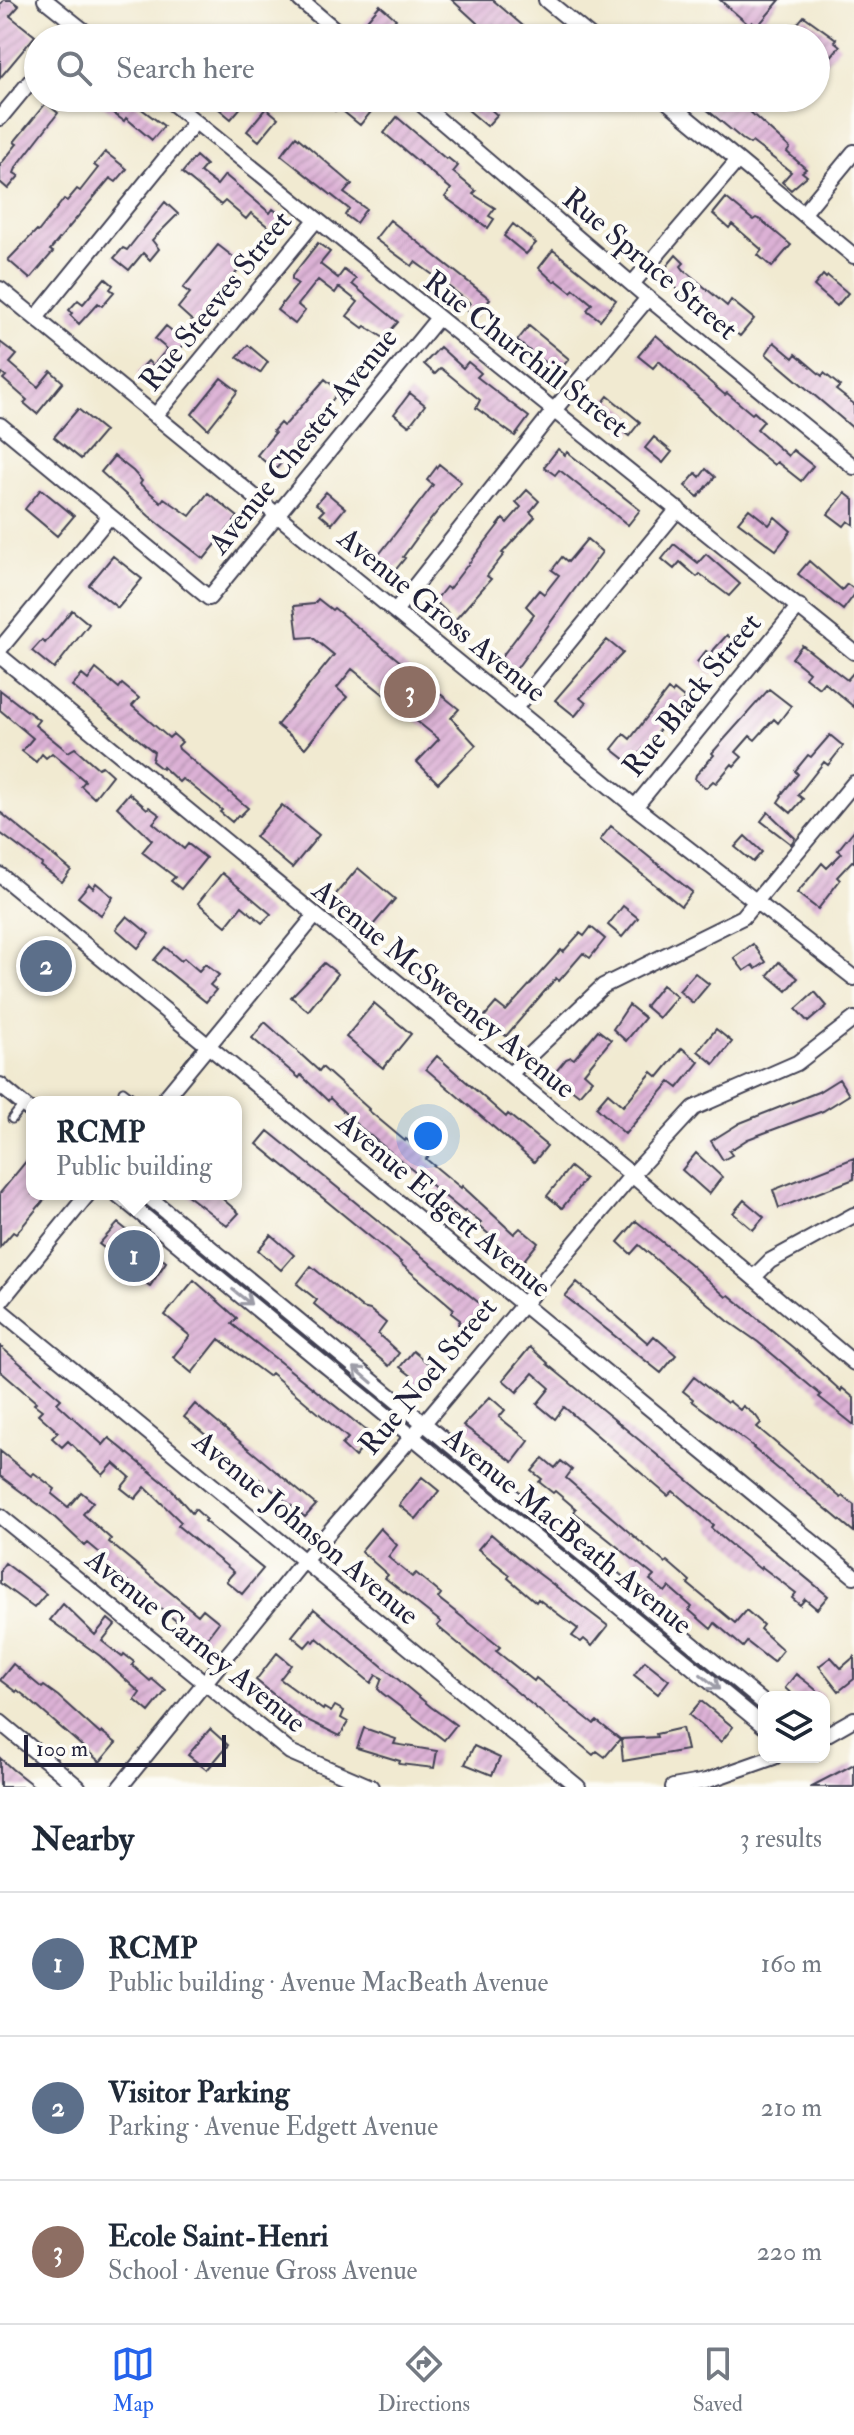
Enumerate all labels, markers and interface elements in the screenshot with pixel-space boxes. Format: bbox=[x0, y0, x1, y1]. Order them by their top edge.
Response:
search box bbox=[24, 24, 830, 112]
icon: search bbox=[52, 46, 96, 90]
text: Search here bbox=[116, 50, 255, 87]
street label: Rue Spruce Street bbox=[555, 180, 745, 348]
street label: Rue Steeves Street bbox=[132, 203, 300, 399]
street label: Rue Churchill Street bbox=[416, 263, 636, 446]
street label: Avenue Chester Avenue bbox=[200, 320, 406, 562]
street label: Avenue Gross Avenue bbox=[329, 519, 554, 710]
street label: Rue Black Street bbox=[615, 605, 770, 784]
pin: 3 bbox=[384, 662, 436, 722]
street label: Avenue McSweeney Avenue bbox=[304, 871, 583, 1107]
pin: 2 bbox=[20, 936, 72, 996]
popup bbox=[26, 1096, 242, 1200]
street label: Avenue Edgett Avenue bbox=[328, 1104, 559, 1306]
text: RCMP bbox=[56, 1114, 145, 1151]
your location bbox=[408, 1116, 448, 1156]
text: Public building bbox=[56, 1151, 212, 1183]
pin: 1 bbox=[108, 1226, 160, 1286]
one-way arrow bbox=[232, 1288, 252, 1306]
street label: Rue Noel Street bbox=[351, 1289, 505, 1463]
one-way arrow bbox=[353, 1366, 374, 1383]
street label: Avenue MacBeath Avenue bbox=[435, 1419, 700, 1643]
street label: Avenue Johnson Avenue bbox=[185, 1422, 427, 1633]
street label: Avenue Carney Avenue bbox=[78, 1540, 314, 1741]
one-way arrow bbox=[700, 1673, 720, 1691]
map controls bbox=[758, 1691, 830, 1763]
button: layers bbox=[758, 1691, 830, 1763]
scale bar bbox=[24, 1731, 226, 1767]
text: 100 m bbox=[36, 1735, 88, 1763]
text: Nearby bbox=[32, 1818, 134, 1861]
text: 3 results bbox=[740, 1823, 822, 1855]
text: RCMP bbox=[108, 1930, 197, 1967]
text: 1 bbox=[53, 1948, 63, 1980]
text: 160 m bbox=[761, 1948, 822, 1980]
text: Public building · Avenue MacBeath Avenue bbox=[108, 1967, 548, 1999]
text: Visitor Parking bbox=[108, 2074, 290, 2111]
text: 2 bbox=[51, 2092, 65, 2124]
text: 210 m bbox=[761, 2092, 822, 2124]
text: Parking · Avenue Edgett Avenue bbox=[108, 2111, 438, 2143]
text: Ecole Saint-Henri bbox=[108, 2218, 328, 2255]
text: 3 bbox=[53, 2236, 63, 2268]
text: 220 m bbox=[757, 2236, 822, 2268]
text: School · Avenue Gross Avenue bbox=[108, 2255, 417, 2287]
tab: Map bbox=[111, 2342, 155, 2418]
tab: Directions bbox=[378, 2342, 470, 2418]
tab: Saved bbox=[693, 2342, 743, 2418]

